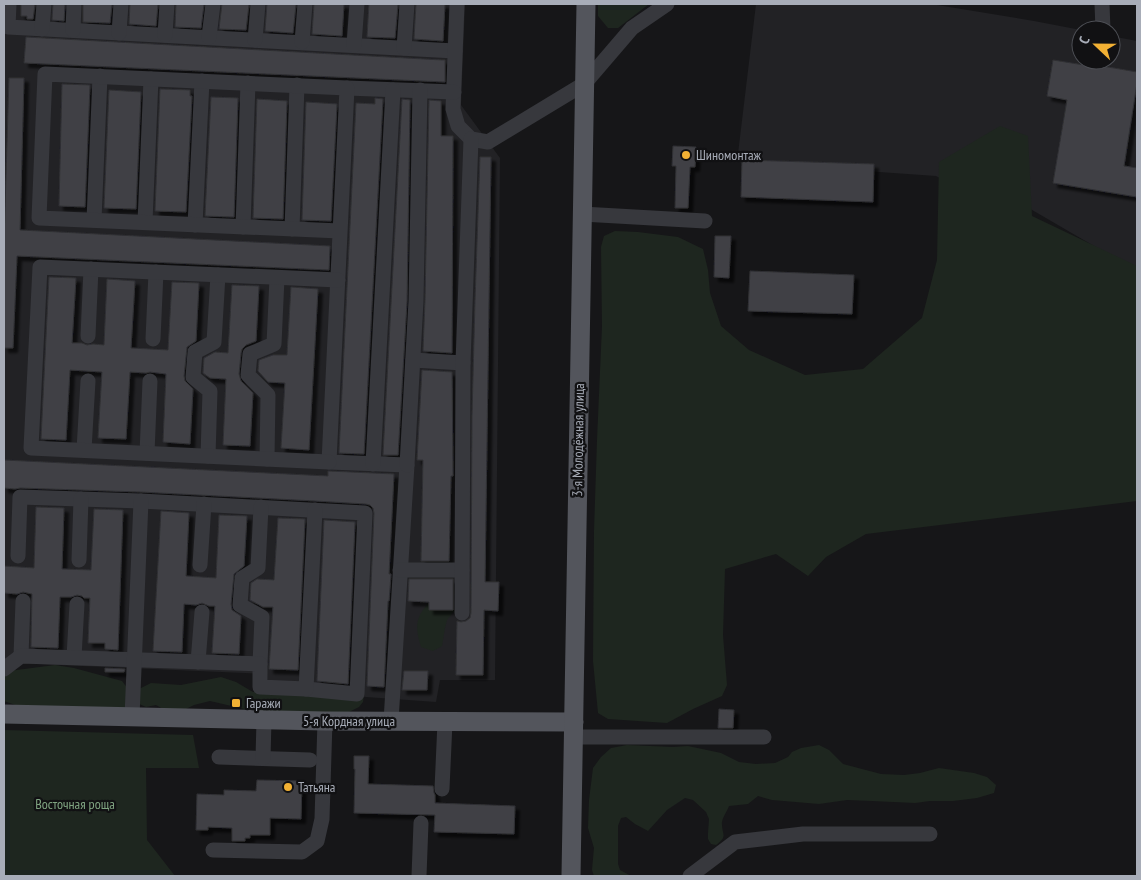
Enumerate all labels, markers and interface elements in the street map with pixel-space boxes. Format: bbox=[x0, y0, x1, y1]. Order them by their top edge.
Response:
north arrow bbox=[1071, 20, 1121, 70]
text: С bbox=[1074, 33, 1094, 46]
place label: Шиномонтаж bbox=[696, 146, 762, 164]
marker: Шиномонтаж bbox=[680, 149, 692, 161]
street label: 3-я Молодёжная улица bbox=[568, 383, 588, 497]
place label: Гаражи bbox=[246, 694, 281, 712]
marker: Гаражи bbox=[230, 697, 242, 709]
street label: 5-я Кордная улица bbox=[303, 712, 395, 730]
place label: Татьяна bbox=[298, 778, 335, 796]
marker: Татьяна bbox=[282, 781, 294, 793]
park label: Восточная роща bbox=[35, 795, 115, 813]

